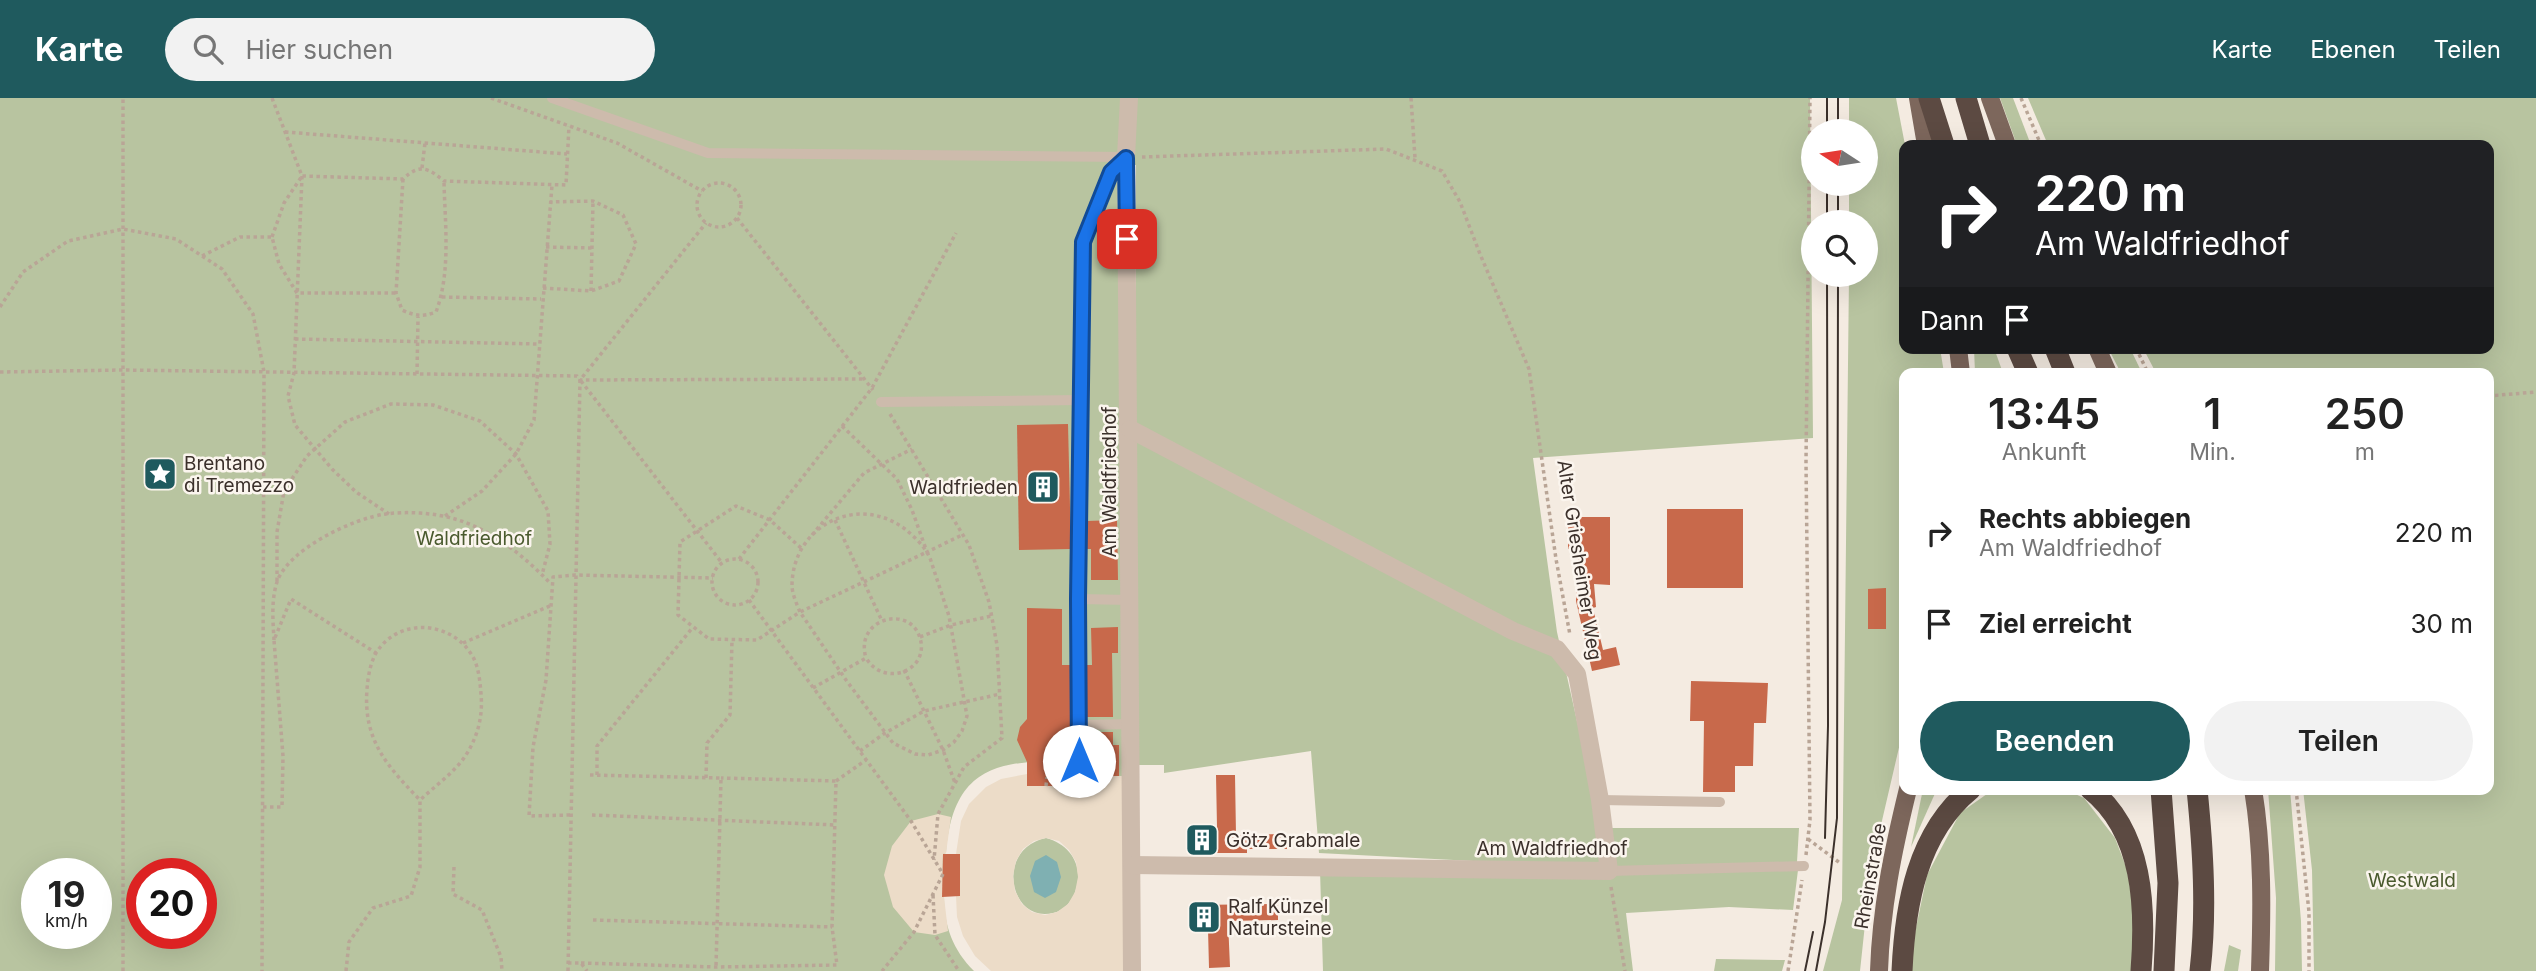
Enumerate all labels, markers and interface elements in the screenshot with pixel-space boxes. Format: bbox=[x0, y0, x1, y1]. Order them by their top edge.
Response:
search box bbox=[165, 18, 655, 81]
text: Karte bbox=[35, 29, 123, 69]
icon: search bbox=[189, 30, 227, 68]
text: Hier suchen bbox=[245, 34, 393, 65]
text: Karte bbox=[2212, 35, 2272, 64]
text: Ebenen bbox=[2310, 35, 2396, 64]
text: Teilen bbox=[2434, 35, 2501, 64]
north arrow bbox=[1801, 119, 1878, 196]
map controls bbox=[1801, 119, 1878, 287]
text: 220 m bbox=[2035, 164, 2186, 223]
icon: right bbox=[1920, 168, 2011, 259]
pin bbox=[1097, 209, 1157, 269]
button: search bbox=[1801, 210, 1878, 287]
icon: arrive bbox=[1108, 220, 1146, 258]
text: Am Waldfriedhof bbox=[2035, 224, 2290, 263]
icon: arrive bbox=[1998, 301, 2036, 339]
text: Dann bbox=[1920, 305, 1984, 336]
text: 13:45 bbox=[1988, 388, 2100, 439]
text: 1 bbox=[2204, 388, 2221, 439]
text: 250 bbox=[2325, 388, 2405, 439]
street label: Am Waldfriedhof bbox=[1098, 406, 1121, 558]
text: Ankunft bbox=[2002, 438, 2086, 466]
text: Min. bbox=[2189, 438, 2236, 466]
text: m bbox=[2355, 438, 2375, 466]
place label: Brentano di Tremezzo bbox=[184, 452, 294, 497]
place icon: Brentano di Tremezzo bbox=[141, 455, 179, 493]
street label: Alter Griesheimer Weg bbox=[1552, 458, 1607, 662]
building icon: Waldfrieden bbox=[1024, 468, 1062, 506]
place label: Waldfrieden bbox=[909, 476, 1018, 499]
text: Rechts abbiegen bbox=[1979, 503, 2191, 534]
icon: right bbox=[1920, 514, 1958, 552]
text: 220 m bbox=[2395, 517, 2473, 548]
park label: Waldfriedhof bbox=[416, 527, 532, 550]
text: Am Waldfriedhof bbox=[1979, 534, 2162, 562]
icon: arrive bbox=[1920, 605, 1958, 643]
text: Ziel erreicht bbox=[1979, 608, 2132, 639]
text: 30 m bbox=[2410, 608, 2473, 639]
button: Beenden bbox=[1920, 701, 2190, 781]
button: Teilen bbox=[2204, 701, 2473, 781]
position arrow bbox=[1042, 724, 1116, 798]
building icon: Götz Grabmale bbox=[1183, 821, 1221, 859]
street label: Rheinstraße bbox=[1850, 821, 1891, 931]
place label: Götz Grabmale bbox=[1226, 829, 1360, 852]
street label: Am Waldfriedhof bbox=[1476, 837, 1628, 860]
speed limit sign: 20 bbox=[126, 858, 217, 949]
park label: Westwald bbox=[2368, 869, 2456, 892]
text: 19 bbox=[48, 873, 85, 915]
place label: Ralf Künzel Natursteine bbox=[1228, 895, 1332, 940]
building icon: Ralf Künzel Natursteine bbox=[1185, 898, 1223, 936]
text: km/h bbox=[45, 910, 88, 931]

